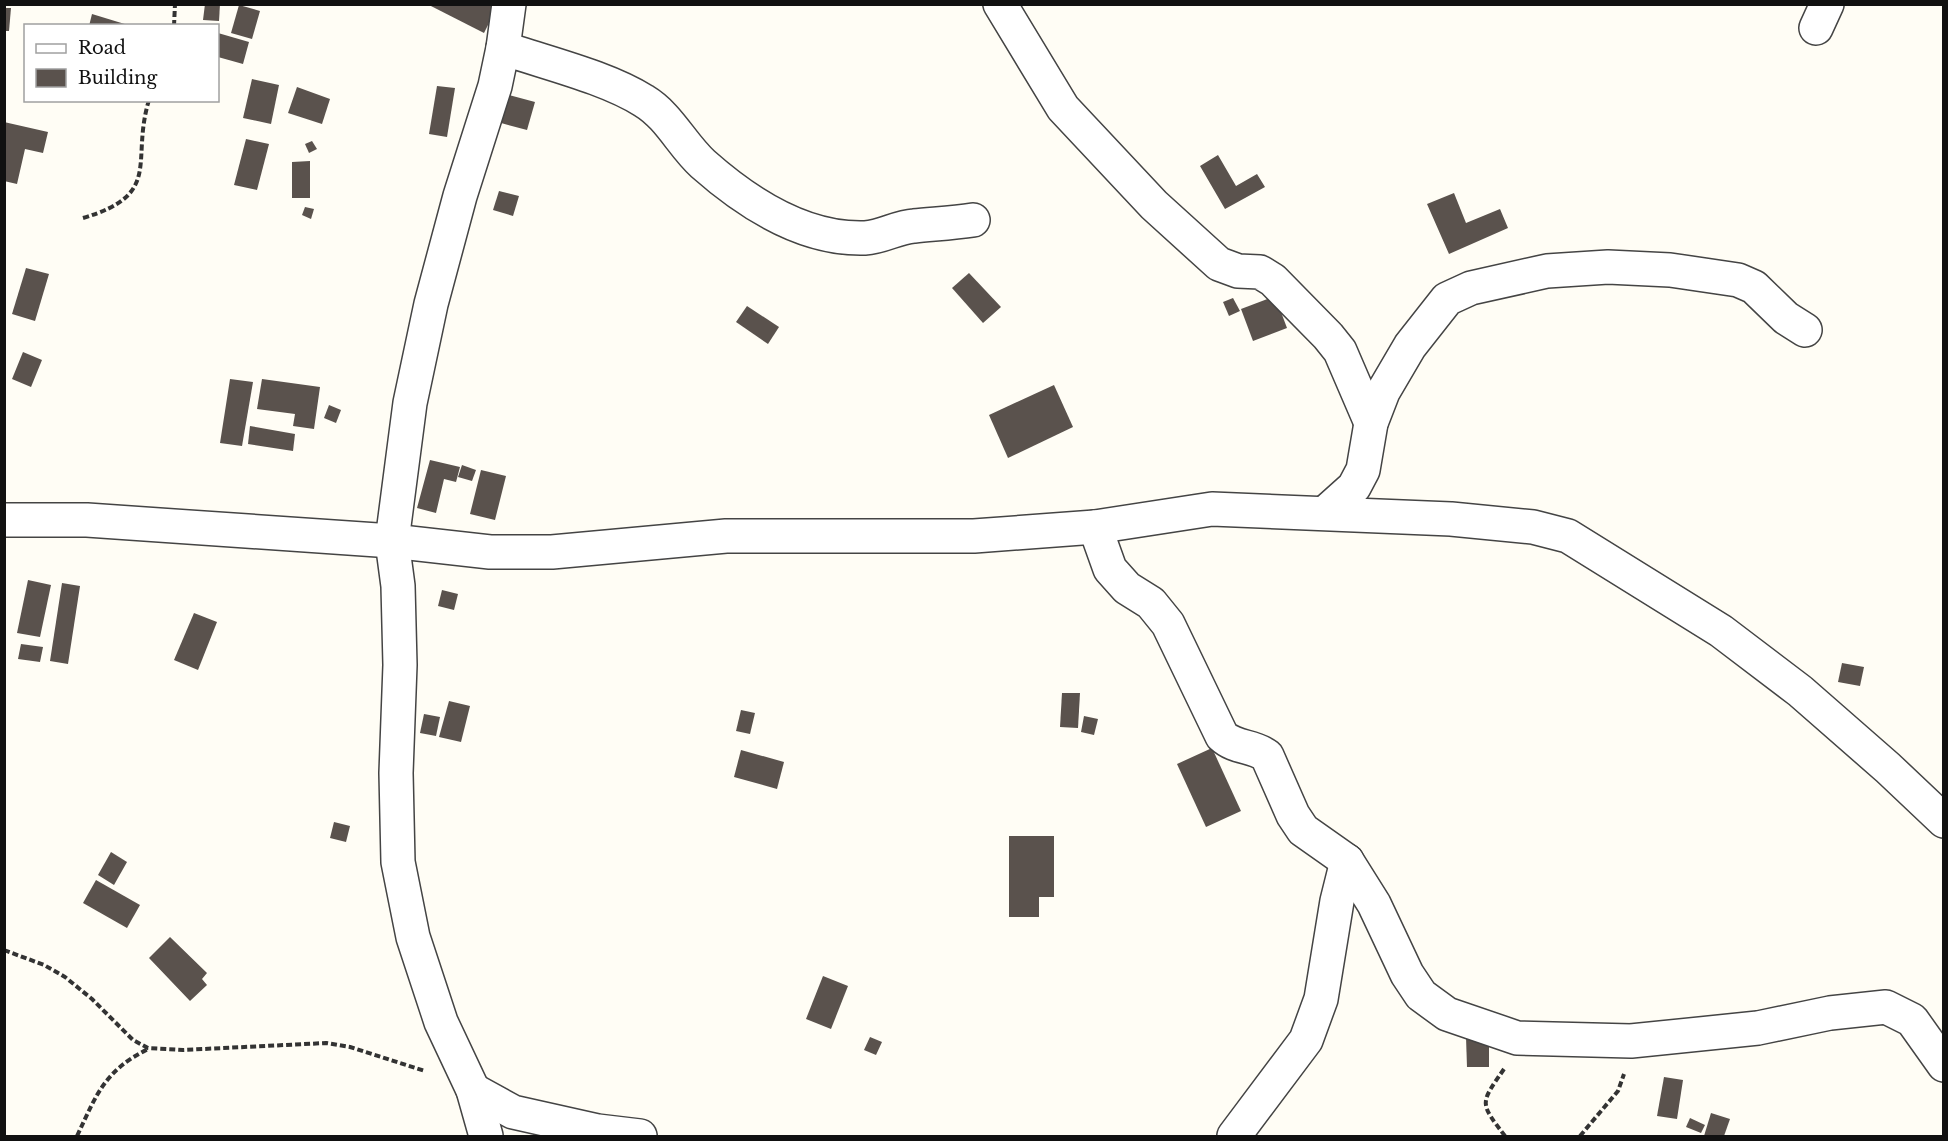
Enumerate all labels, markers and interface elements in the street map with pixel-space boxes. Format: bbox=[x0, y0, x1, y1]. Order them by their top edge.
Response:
legend bbox=[24, 24, 219, 102]
text: Road bbox=[78, 37, 126, 59]
text: Building bbox=[78, 67, 157, 89]

